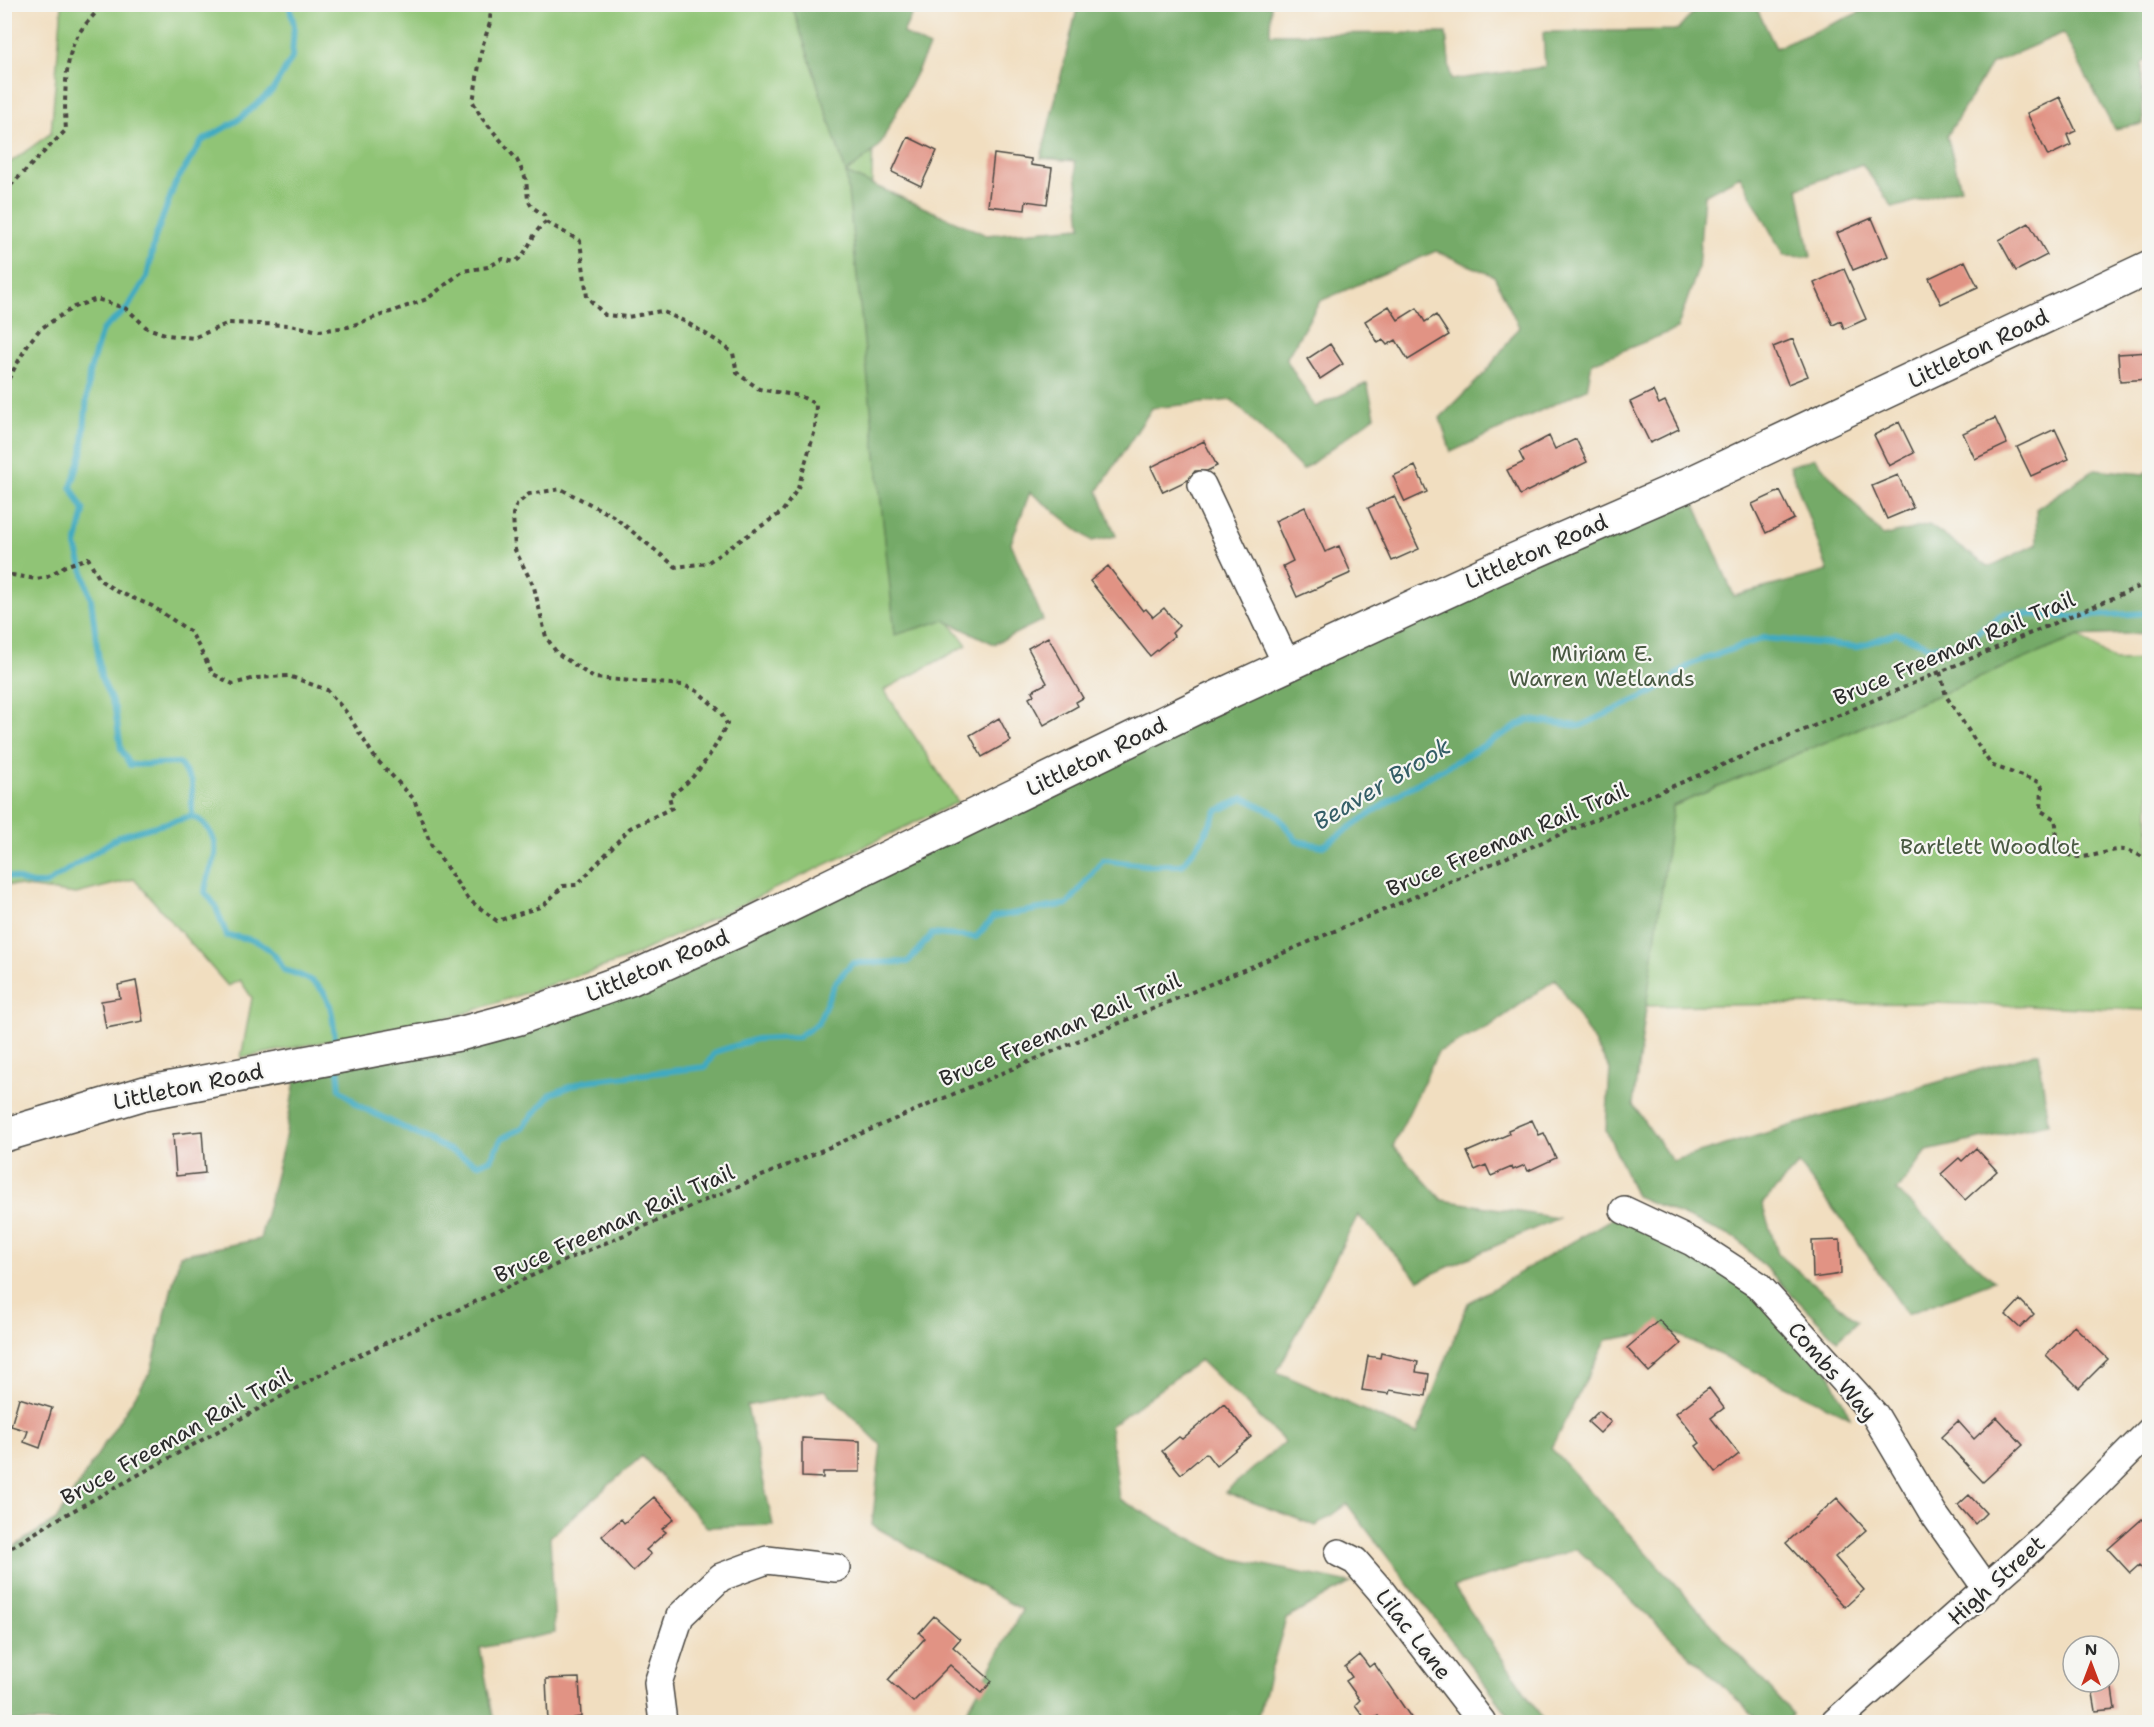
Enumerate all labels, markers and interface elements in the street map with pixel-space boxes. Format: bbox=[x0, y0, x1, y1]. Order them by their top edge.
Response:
street label: Littleton Road bbox=[1903, 302, 2053, 395]
street label: Littleton Road bbox=[1460, 507, 1612, 596]
street label: Bruce Freeman Rail Trail bbox=[1829, 584, 2080, 713]
park label: Miriam E. Warren Wetlands bbox=[1509, 639, 1695, 693]
street label: Littleton Road bbox=[1021, 710, 1171, 803]
water label: Beaver Brook bbox=[1307, 730, 1457, 838]
street label: Bruce Freeman Rail Trail bbox=[1382, 775, 1633, 904]
park label: Bartlett Woodlot bbox=[1900, 832, 2080, 861]
street label: Littleton Road bbox=[581, 922, 733, 1009]
street label: Bruce Freeman Rail Trail bbox=[935, 965, 1186, 1094]
street label: Littleton Road bbox=[110, 1056, 266, 1117]
street label: Bruce Freeman Rail Trail bbox=[490, 1157, 739, 1290]
street label: Combs Way bbox=[1781, 1316, 1884, 1427]
street label: Bruce Freeman Rail Trail bbox=[56, 1361, 297, 1512]
street label: High Street bbox=[1942, 1529, 2051, 1632]
street label: Lilac Lane bbox=[1369, 1583, 1458, 1686]
north arrow bbox=[2061, 1634, 2121, 1694]
text: N bbox=[2085, 1639, 2097, 1660]

